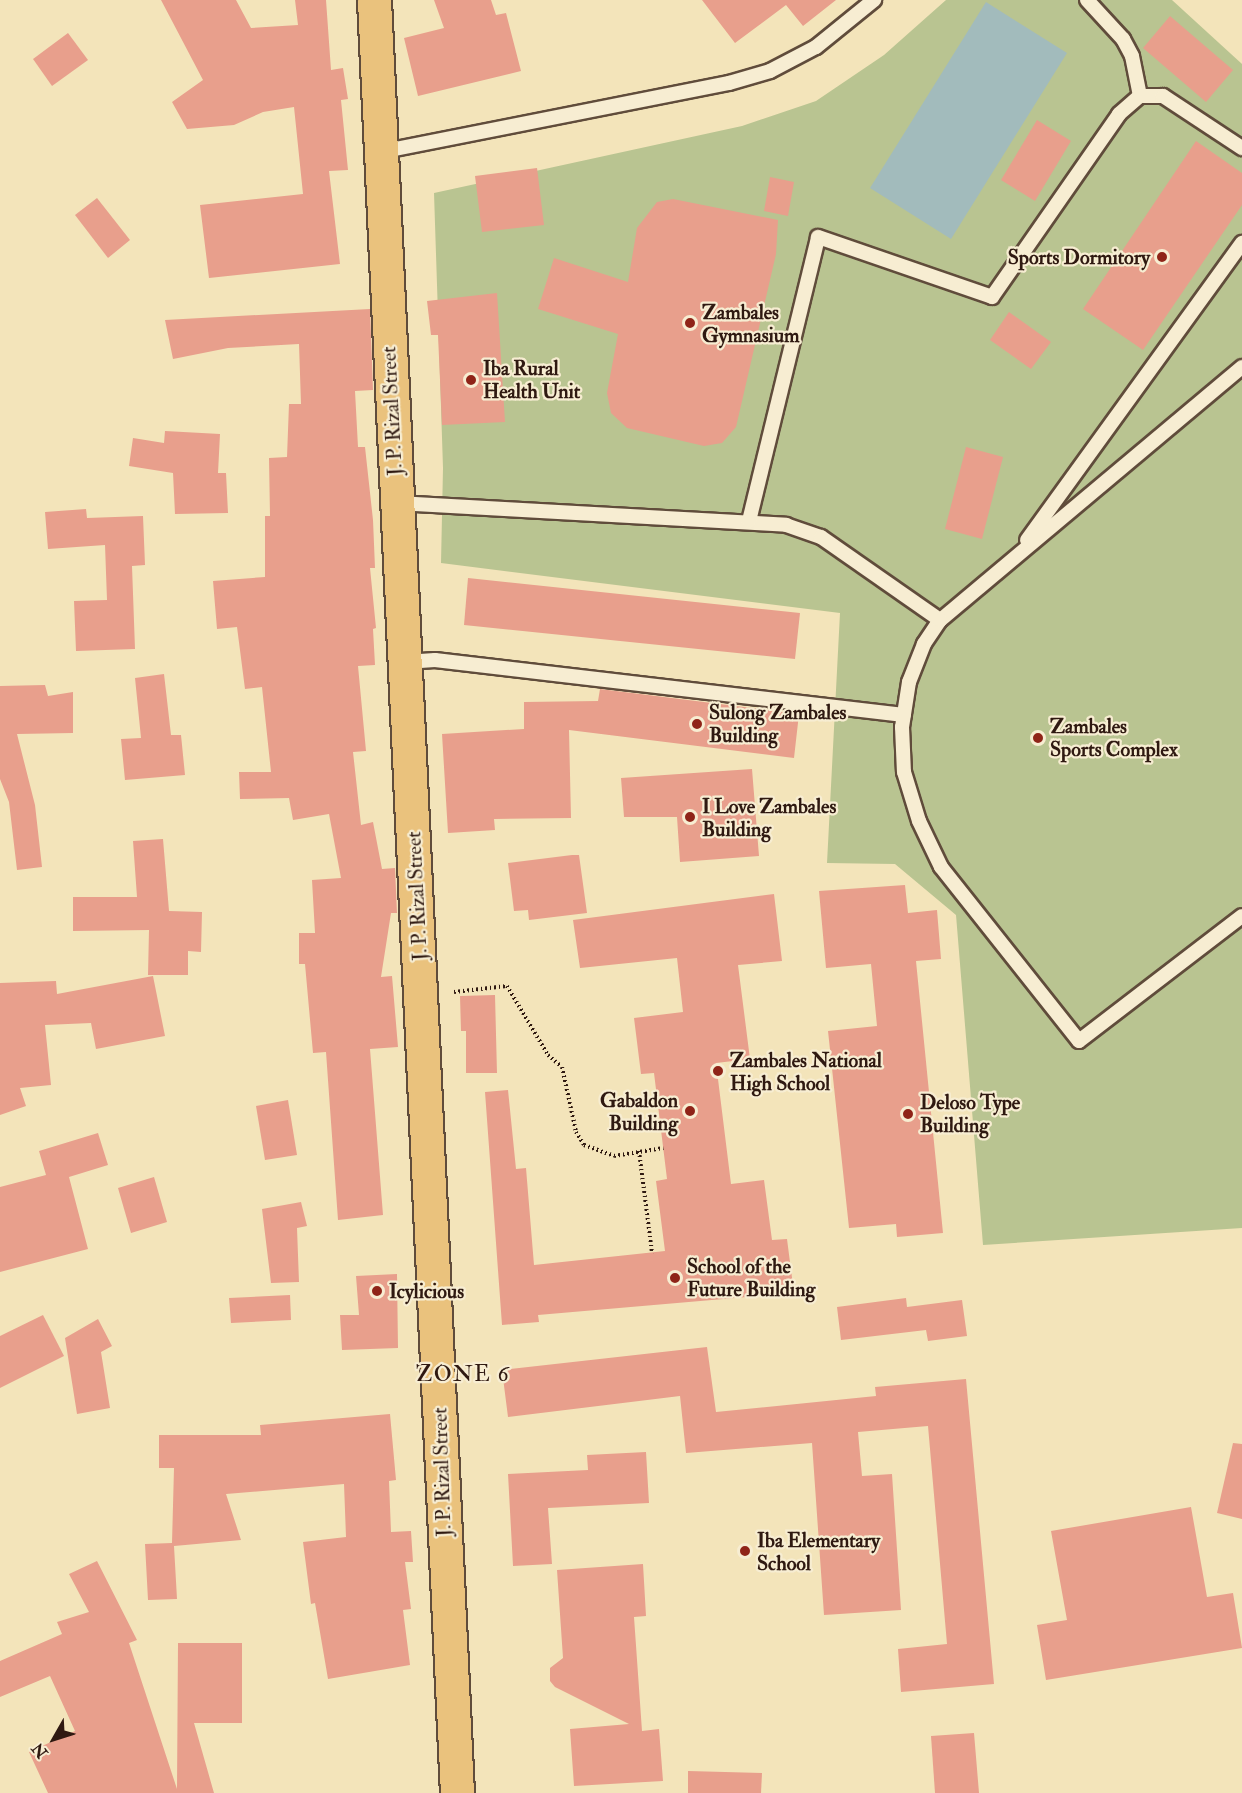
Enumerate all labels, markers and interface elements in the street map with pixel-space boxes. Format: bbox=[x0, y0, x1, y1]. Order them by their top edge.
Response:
place label: Sports Dormitory bbox=[1008, 245, 1150, 269]
marker: Sports Dormitory bbox=[1155, 250, 1169, 264]
place label: Zambales Gymnasium bbox=[702, 300, 800, 347]
marker: Zambales Gymnasium bbox=[683, 316, 697, 330]
street label: J. P. Rizal Street bbox=[377, 346, 407, 476]
place label: Iba Rural Health Unit bbox=[483, 356, 580, 403]
marker: Iba Rural Health Unit bbox=[464, 373, 478, 387]
place label: Sulong Zambales Building bbox=[709, 700, 846, 747]
place label: Zambales Sports Complex bbox=[1050, 714, 1178, 761]
marker: Sulong Zambales Building bbox=[690, 717, 704, 731]
marker: Zambales Sports Complex bbox=[1031, 731, 1045, 745]
place label: I Love Zambales Building bbox=[702, 794, 836, 841]
marker: I Love Zambales Building bbox=[683, 810, 697, 824]
street label: J. P. Rizal Street bbox=[402, 831, 432, 961]
place label: Zambales National High School bbox=[730, 1048, 882, 1095]
marker: Zambales National High School bbox=[711, 1064, 725, 1078]
place label: Gabaldon Building bbox=[600, 1088, 678, 1135]
place label: Deloso Type Building bbox=[920, 1090, 1020, 1137]
marker: Gabaldon Building bbox=[683, 1104, 697, 1118]
marker: Deloso Type Building bbox=[901, 1107, 915, 1121]
place label: School of the Future Building bbox=[687, 1254, 815, 1301]
marker: School of the Future Building bbox=[668, 1271, 682, 1285]
place label: Icylicious bbox=[389, 1279, 464, 1303]
marker: Icylicious bbox=[370, 1284, 384, 1298]
district label: ZONE 6 bbox=[416, 1362, 510, 1388]
street label: J. P. Rizal Street bbox=[428, 1407, 456, 1537]
place label: Iba Elementary School bbox=[757, 1528, 880, 1575]
marker: Iba Elementary School bbox=[738, 1544, 752, 1558]
north arrow bbox=[24, 1709, 84, 1769]
text: N bbox=[28, 1738, 52, 1762]

